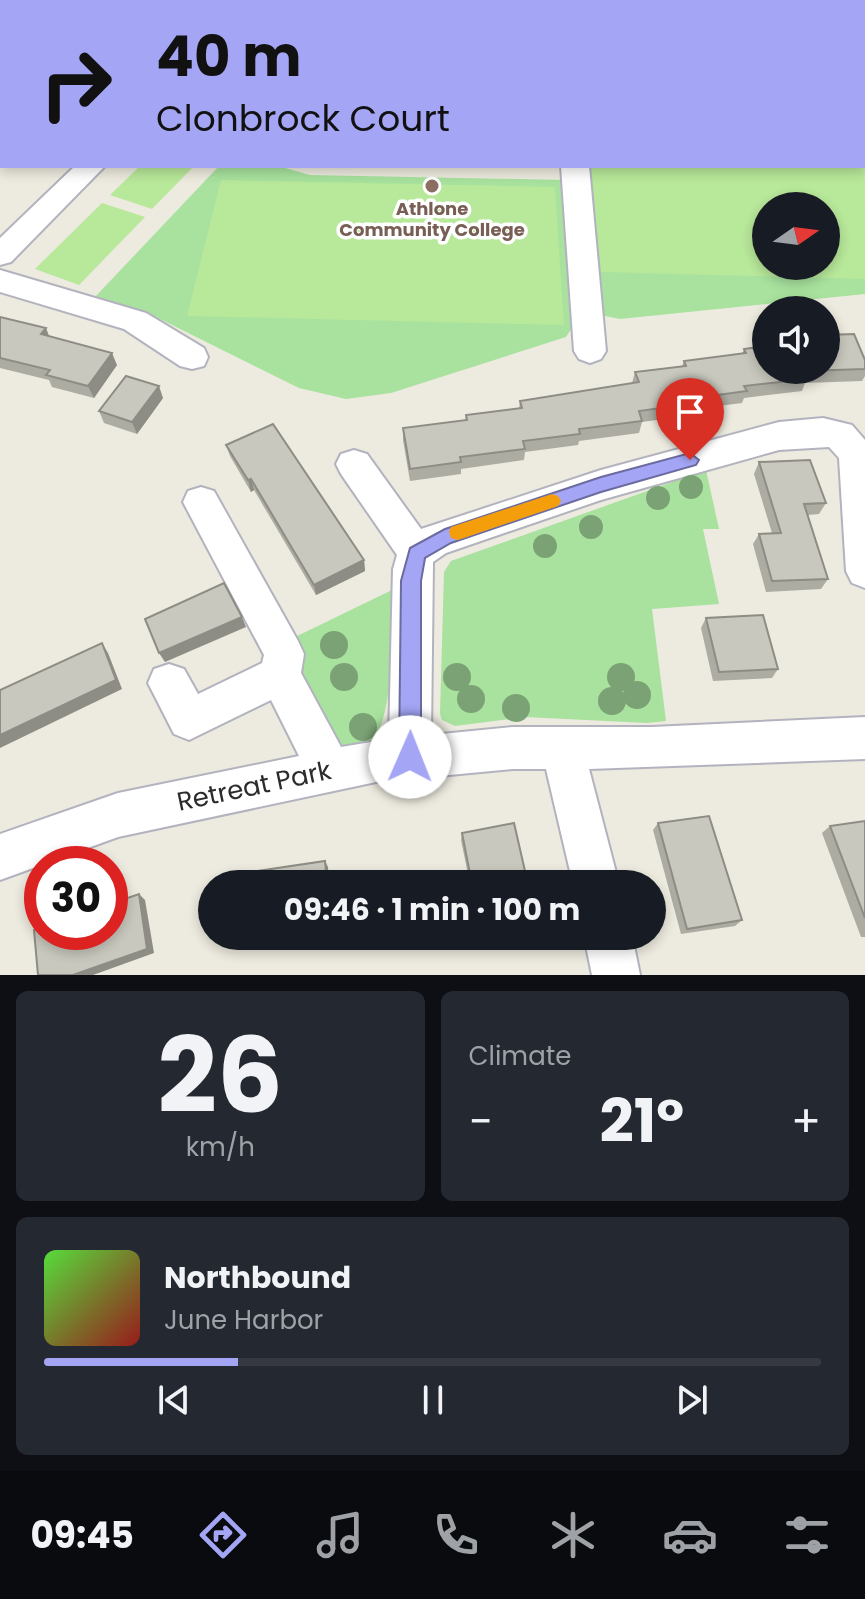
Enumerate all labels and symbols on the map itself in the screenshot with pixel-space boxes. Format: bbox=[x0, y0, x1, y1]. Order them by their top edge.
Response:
marker: Athlone Community College bbox=[423, 177, 441, 195]
north arrow bbox=[752, 192, 840, 280]
place label: Athlone Community College bbox=[339, 196, 525, 242]
pin bbox=[656, 378, 724, 460]
position arrow bbox=[368, 715, 452, 799]
street label: Retreat Park bbox=[174, 752, 335, 820]
speed limit sign: 30 bbox=[24, 846, 128, 950]

